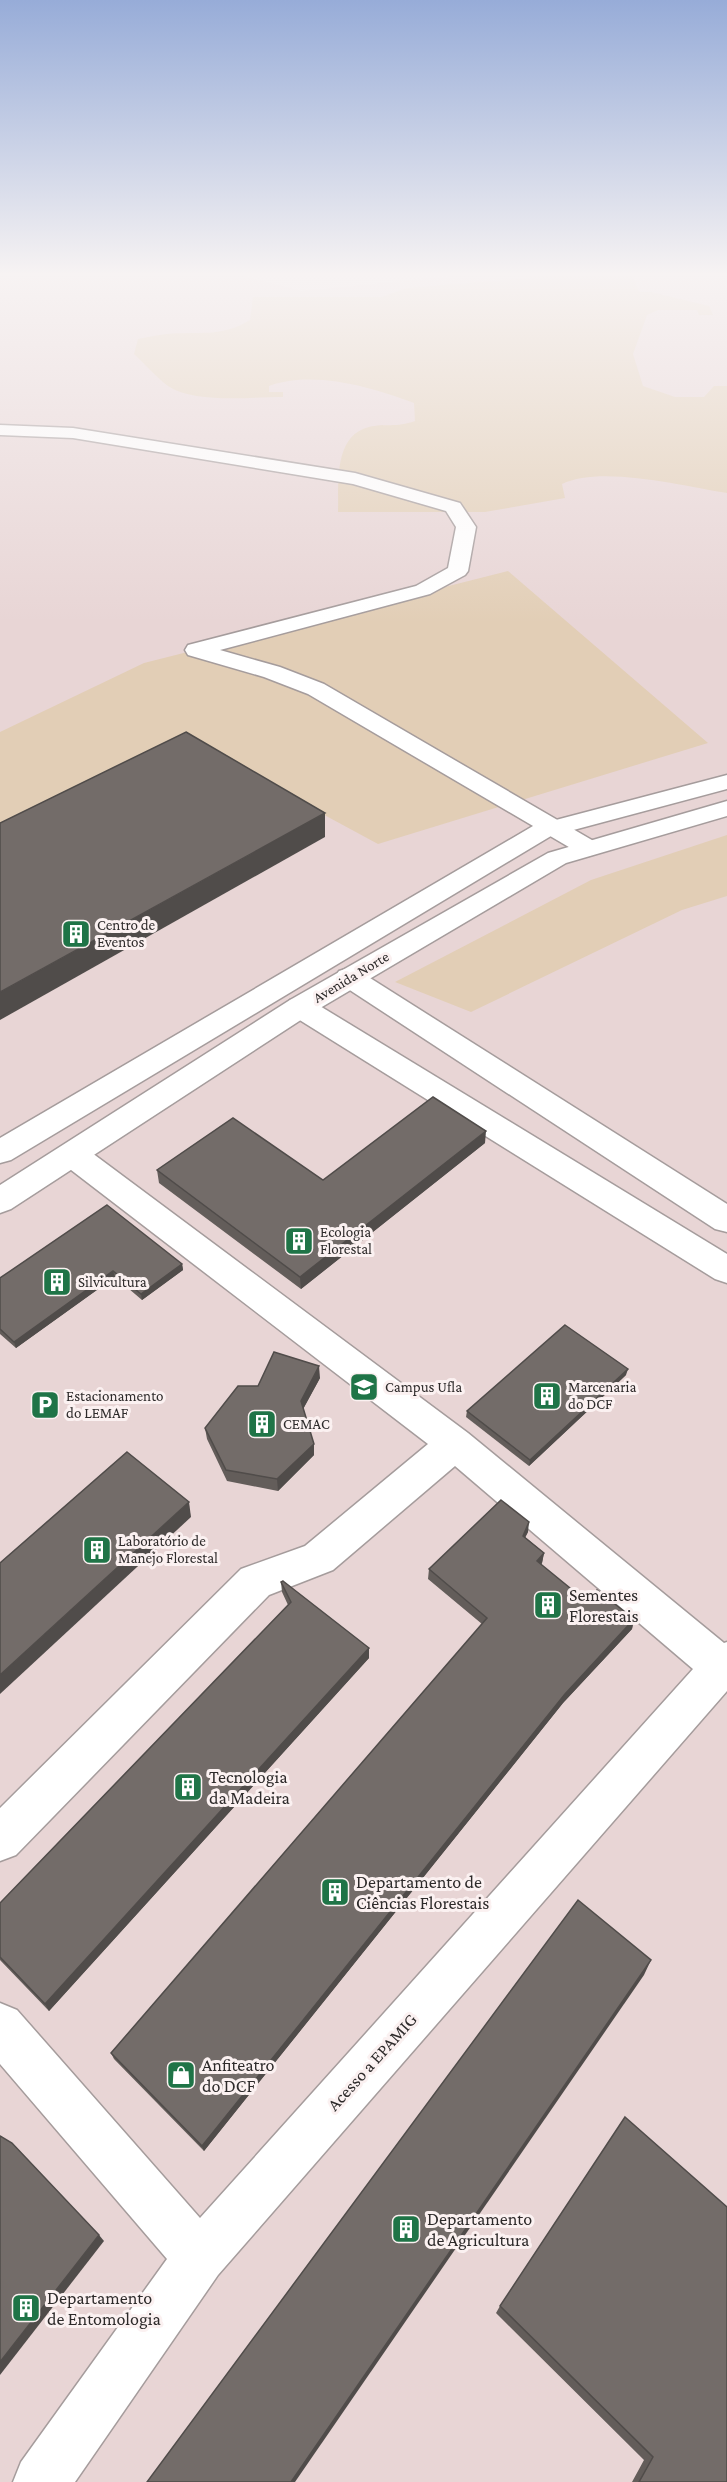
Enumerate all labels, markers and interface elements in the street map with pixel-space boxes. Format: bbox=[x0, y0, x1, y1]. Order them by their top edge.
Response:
place label: Centro de Eventos bbox=[97, 917, 156, 950]
building icon: Centro de Eventos bbox=[60, 918, 92, 950]
street label: Avenida Norte bbox=[310, 948, 392, 1006]
place label: Ecologia Florestal bbox=[320, 1224, 372, 1257]
building icon: Ecologia Florestal bbox=[283, 1225, 315, 1257]
building icon: Silvicultura bbox=[41, 1266, 73, 1298]
place label: Silvicultura bbox=[78, 1274, 147, 1290]
school or university icon: Campus Ufla bbox=[348, 1371, 380, 1403]
place label: Campus Ufla bbox=[385, 1379, 462, 1396]
place label: Marcenaria do DCF bbox=[568, 1379, 636, 1412]
building icon: Marcenaria do DCF bbox=[531, 1380, 563, 1412]
place label: Estacionamento do LEMAF bbox=[66, 1388, 163, 1421]
parking icon: Estacionamento do LEMAF bbox=[29, 1389, 61, 1421]
building icon: CEMAC bbox=[246, 1408, 278, 1440]
place label: CEMAC bbox=[283, 1416, 330, 1432]
place label: Laboratório de Manejo Florestal bbox=[118, 1533, 218, 1567]
building icon: Laboratório de Manejo Florestal bbox=[81, 1534, 113, 1566]
place label: Sementes Florestais bbox=[569, 1585, 639, 1626]
building icon: Sementes Florestais bbox=[532, 1589, 564, 1621]
place label: Tecnologia da Madeira bbox=[209, 1767, 290, 1808]
building icon: Tecnologia da Madeira bbox=[172, 1771, 204, 1803]
place label: Departamento de Ciências Florestais bbox=[356, 1872, 489, 1913]
building icon: Departamento de Ciências Florestais bbox=[319, 1876, 351, 1908]
street label: Acesso a EPAMIG bbox=[323, 2009, 421, 2115]
place label: Anfiteatro do DCF bbox=[202, 2055, 275, 2096]
shop icon: Anfiteatro do DCF bbox=[165, 2059, 197, 2091]
place label: Departamento de Agricultura bbox=[427, 2209, 532, 2250]
building icon: Departamento de Agricultura bbox=[390, 2213, 422, 2245]
place label: Departamento de Entomologia bbox=[47, 2288, 161, 2329]
building icon: Departamento de Entomologia bbox=[10, 2292, 42, 2324]

